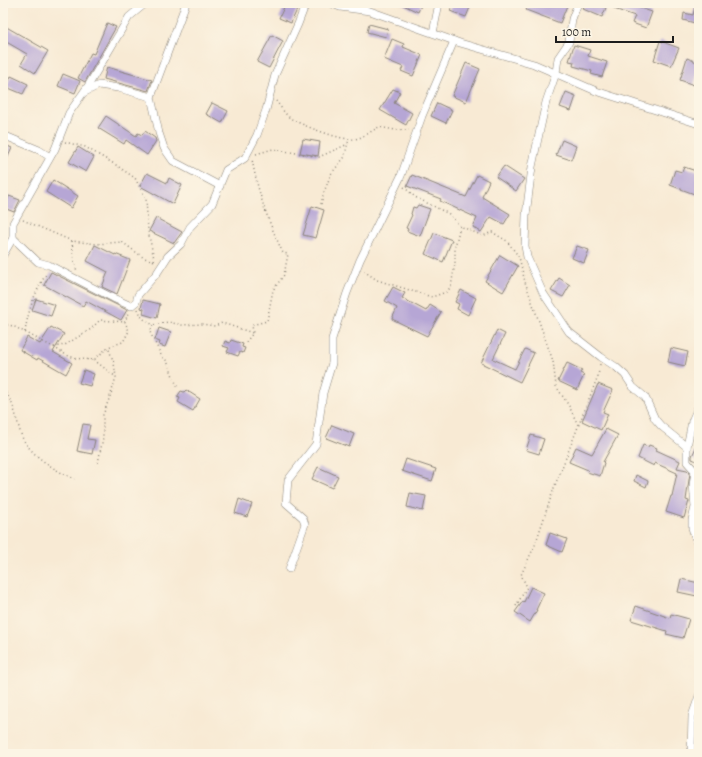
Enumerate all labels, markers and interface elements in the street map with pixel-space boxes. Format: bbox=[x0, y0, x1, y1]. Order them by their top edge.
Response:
scale bar bbox=[556, 18, 673, 44]
text: 100 m bbox=[562, 24, 591, 40]

